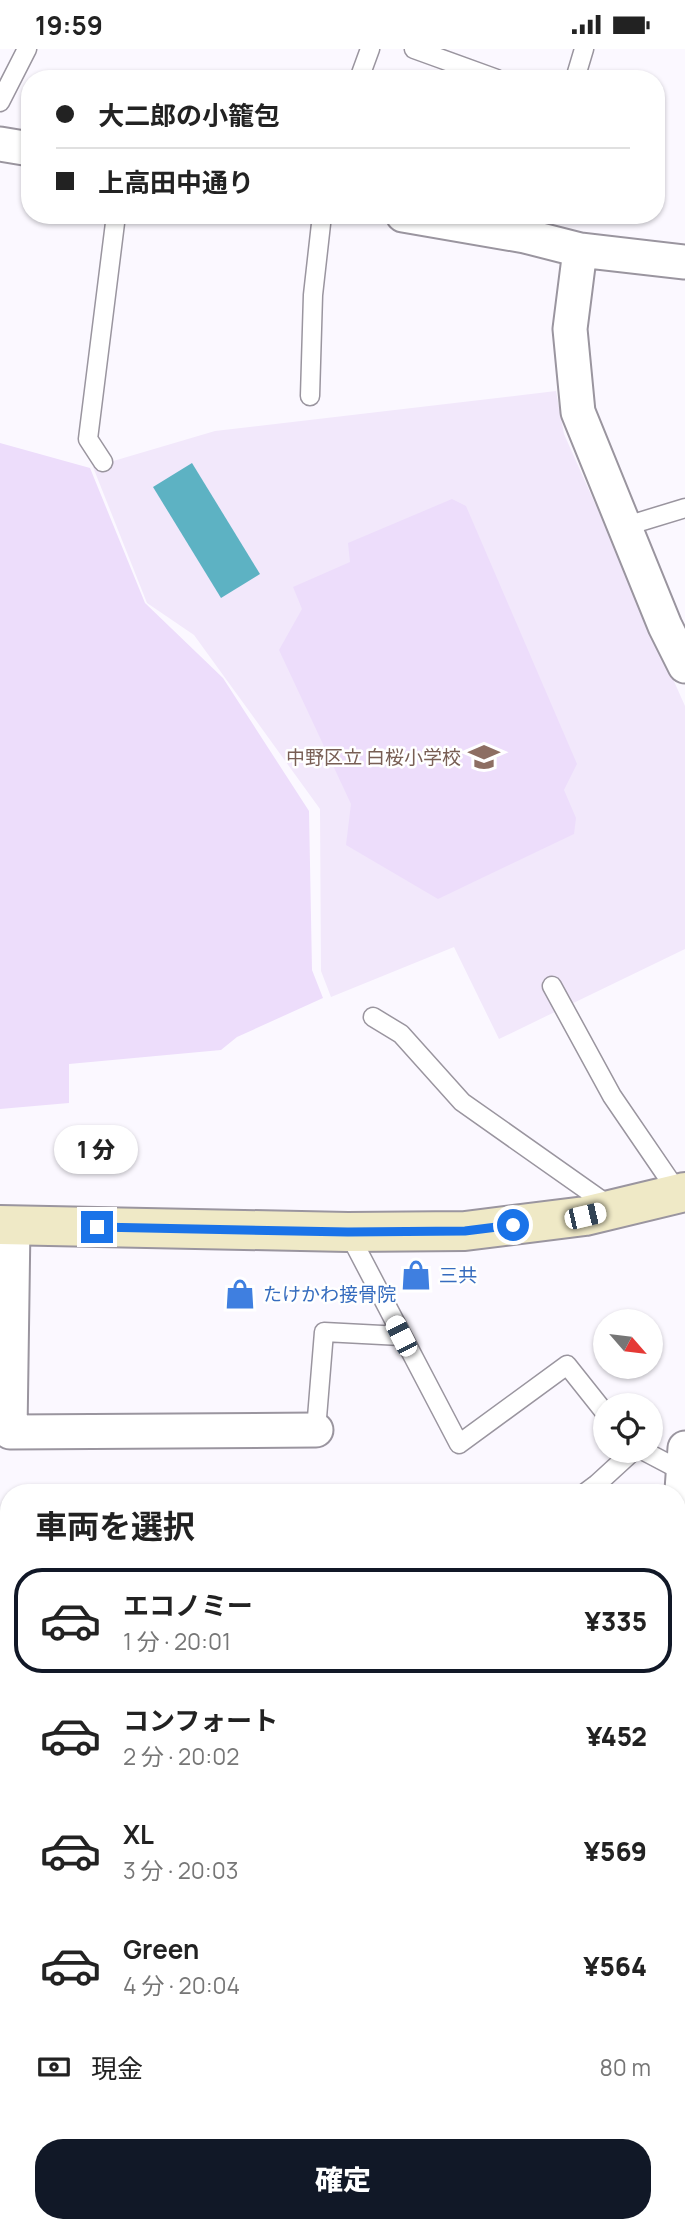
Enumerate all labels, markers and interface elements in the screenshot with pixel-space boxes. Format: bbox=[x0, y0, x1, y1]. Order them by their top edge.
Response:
text: 19:59 bbox=[35, 7, 103, 43]
text: 大二郎の小籠包 bbox=[98, 97, 280, 133]
text: 上高田中通り bbox=[98, 164, 254, 200]
school or university icon: 中野区立 白桜小学校 bbox=[467, 740, 501, 774]
place label: 中野区立 白桜小学校 bbox=[286, 744, 461, 770]
callout: 1 分 bbox=[55, 1125, 139, 1175]
text: 1 分 bbox=[77, 1133, 115, 1165]
car bbox=[563, 1201, 608, 1231]
route start bbox=[497, 1209, 529, 1241]
route end bbox=[81, 1211, 113, 1243]
shop icon: 三共 bbox=[399, 1258, 433, 1292]
place label: 三共 bbox=[439, 1262, 477, 1288]
shop icon: たけかわ接骨院 bbox=[223, 1277, 257, 1311]
place label: たけかわ接骨院 bbox=[263, 1281, 396, 1307]
north arrow bbox=[593, 1309, 663, 1379]
map controls bbox=[593, 1309, 663, 1463]
car bbox=[383, 1313, 420, 1359]
button: locate bbox=[593, 1393, 663, 1463]
text: 車両を選択 bbox=[35, 1504, 195, 1548]
text: エコノミー bbox=[123, 1587, 253, 1623]
icon: car bbox=[39, 1589, 102, 1652]
text: ¥335 bbox=[585, 1603, 647, 1639]
text: 1 分 · 20:01 bbox=[123, 1625, 231, 1657]
text: コンフォート bbox=[123, 1702, 278, 1738]
icon: car bbox=[39, 1704, 102, 1767]
text: ¥452 bbox=[586, 1718, 647, 1754]
text: 2 分 · 20:02 bbox=[123, 1740, 239, 1772]
text: XL bbox=[123, 1816, 154, 1852]
icon: car bbox=[39, 1819, 102, 1882]
text: ¥569 bbox=[584, 1833, 647, 1869]
text: 3 分 · 20:03 bbox=[123, 1854, 239, 1886]
text: Green bbox=[123, 1931, 199, 1967]
icon: car bbox=[39, 1934, 102, 1997]
text: ¥564 bbox=[583, 1948, 647, 1984]
text: 4 分 · 20:04 bbox=[123, 1969, 240, 2001]
icon: cash bbox=[35, 2048, 73, 2086]
text: 現金 bbox=[91, 2050, 143, 2086]
text: 80 m bbox=[600, 2051, 651, 2083]
button: 確定 bbox=[35, 2139, 651, 2219]

